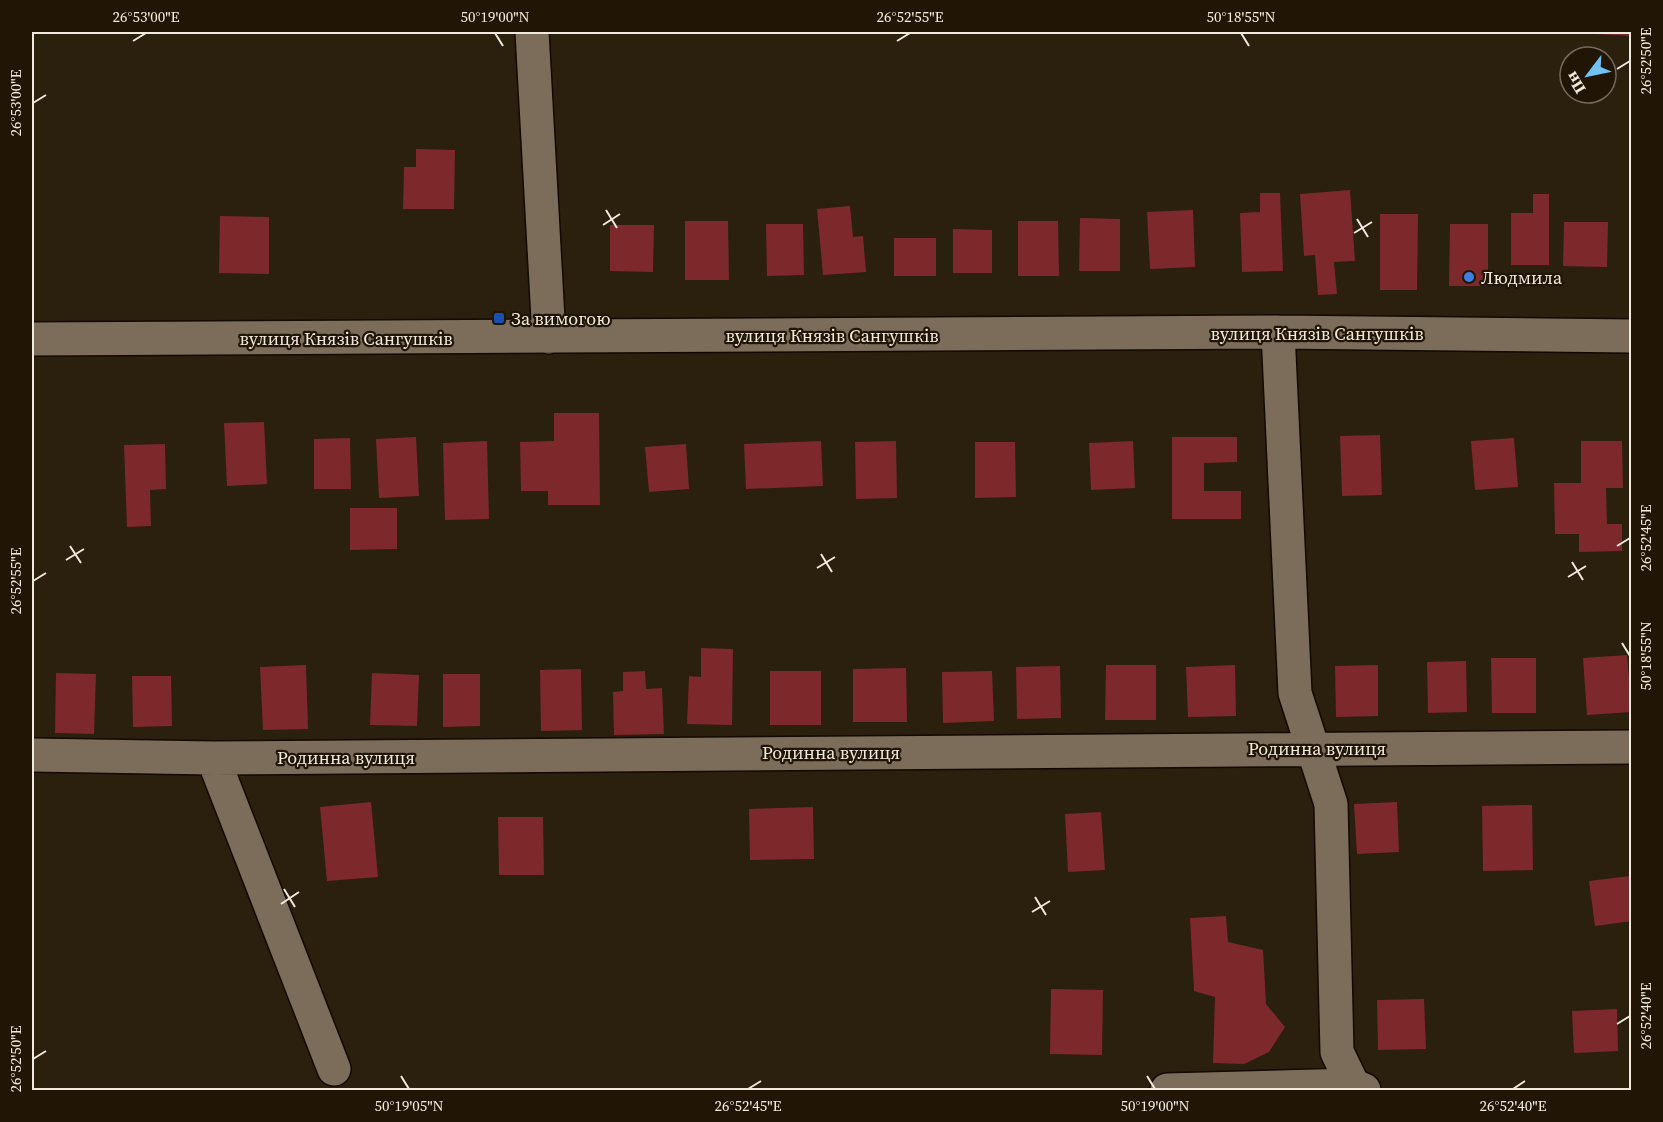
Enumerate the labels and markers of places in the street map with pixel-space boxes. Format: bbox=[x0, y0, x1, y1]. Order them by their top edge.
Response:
place label: Людмила bbox=[1481, 265, 1563, 290]
marker: Людмила bbox=[1462, 270, 1476, 284]
place label: За вимогою bbox=[511, 306, 611, 331]
marker: За вимогою bbox=[492, 311, 506, 325]

